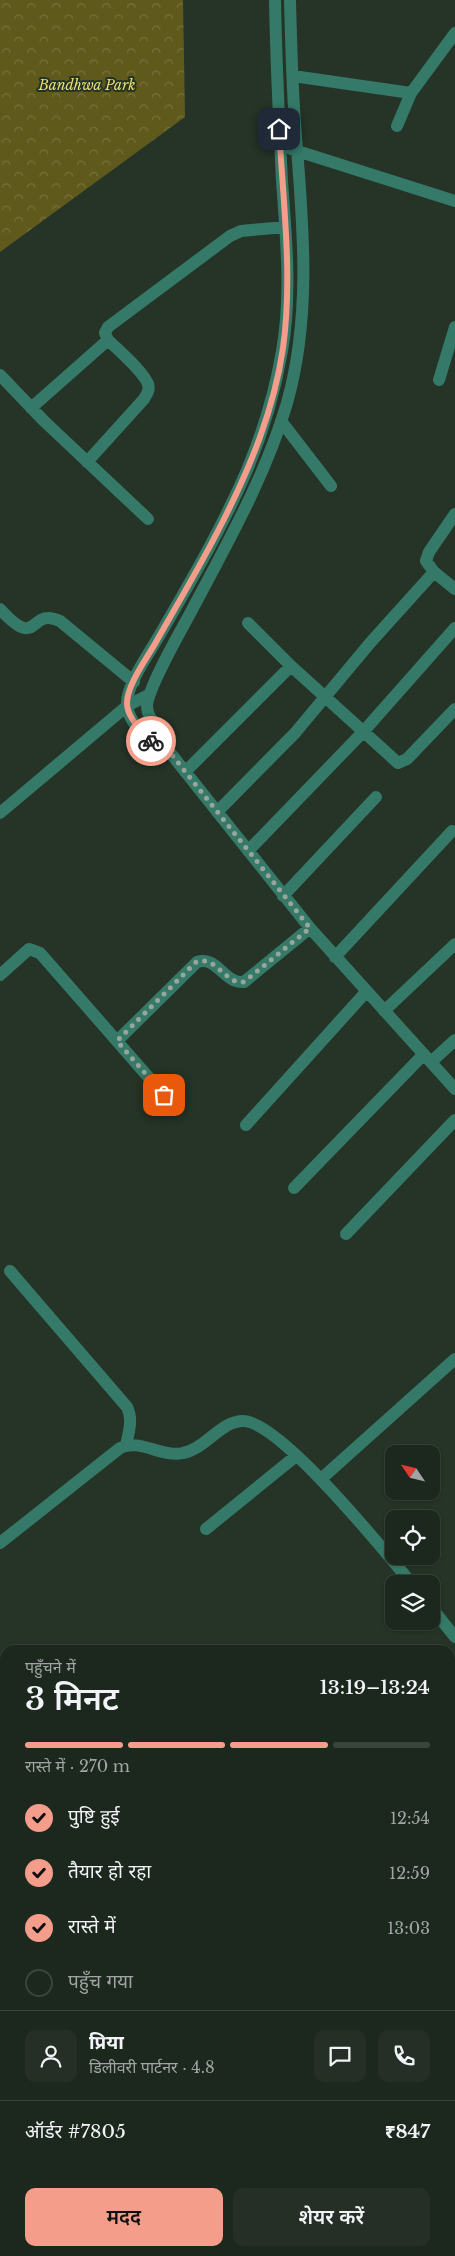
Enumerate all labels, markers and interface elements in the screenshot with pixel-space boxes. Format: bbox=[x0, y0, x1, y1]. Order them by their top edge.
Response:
park label: Bandhwa Park bbox=[37, 76, 136, 94]
pin bbox=[258, 108, 300, 150]
icon: home bbox=[265, 115, 293, 143]
courier bbox=[126, 716, 176, 766]
icon: bike bbox=[137, 727, 165, 755]
pin bbox=[143, 1074, 185, 1116]
icon: bag bbox=[150, 1081, 178, 1109]
north arrow bbox=[385, 1445, 440, 1500]
map controls bbox=[385, 1445, 440, 1630]
button: locate bbox=[385, 1510, 440, 1565]
button: layers bbox=[385, 1575, 440, 1630]
text: पहुँचने में bbox=[25, 1657, 76, 1677]
text: 13:19–13:24 bbox=[319, 1676, 430, 1699]
text: 3 मिनट bbox=[25, 1679, 119, 1719]
text: रास्ते में · 270 m bbox=[25, 1756, 130, 1776]
icon: check bbox=[25, 1804, 53, 1832]
text: पुष्टि हुई bbox=[68, 1805, 120, 1828]
text: 12:54 bbox=[390, 1808, 430, 1828]
icon: check bbox=[25, 1859, 53, 1887]
text: तैयार हो रहा bbox=[68, 1860, 151, 1883]
text: 12:59 bbox=[389, 1863, 430, 1883]
icon: check bbox=[25, 1914, 53, 1942]
text: रास्ते में bbox=[68, 1915, 116, 1938]
text: 13:03 bbox=[387, 1918, 430, 1938]
text: पहुँच गया bbox=[68, 1970, 133, 1993]
button: person bbox=[25, 2030, 77, 2082]
button: chat bbox=[314, 2030, 366, 2082]
button: phone bbox=[378, 2030, 430, 2082]
text: प्रिया bbox=[89, 2031, 124, 2054]
text: डिलीवरी पार्टनर · 4.8 bbox=[89, 2057, 215, 2077]
text: ऑर्डर #7805 bbox=[25, 2120, 126, 2143]
text: ₹847 bbox=[385, 2120, 430, 2143]
button: मदद bbox=[25, 2188, 223, 2246]
button: शेयर करें bbox=[233, 2188, 430, 2246]

